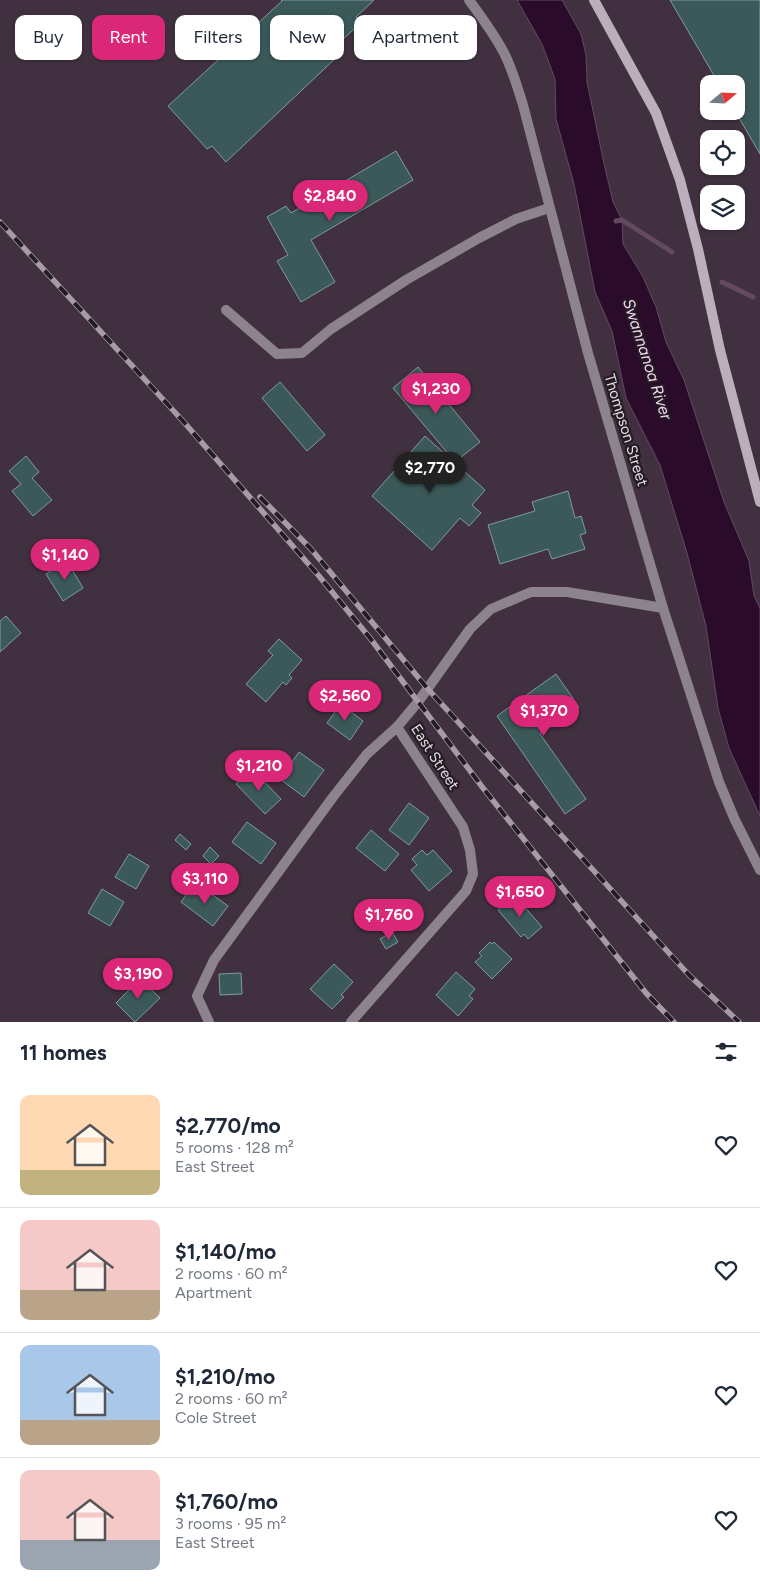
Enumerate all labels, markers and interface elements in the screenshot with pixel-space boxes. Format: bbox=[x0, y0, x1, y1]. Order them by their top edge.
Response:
chip: Buy bbox=[15, 15, 82, 60]
chip: Rent bbox=[92, 15, 165, 60]
chip: Filters bbox=[175, 15, 260, 60]
chip: New bbox=[270, 15, 344, 60]
chip: Apartment bbox=[354, 15, 477, 60]
north arrow bbox=[700, 75, 745, 120]
map controls bbox=[700, 75, 745, 230]
button: locate bbox=[700, 130, 745, 175]
pin: $2,840 bbox=[289, 180, 371, 222]
button: layers bbox=[700, 185, 745, 230]
text: $2,840 bbox=[304, 186, 356, 205]
water label: Swannanoa River bbox=[619, 296, 676, 423]
pin: $1,230 bbox=[395, 372, 477, 415]
street label: Thompson Street bbox=[600, 372, 652, 489]
text: $1,230 bbox=[412, 379, 460, 398]
pin: $2,770 bbox=[389, 452, 471, 494]
text: $2,770 bbox=[405, 458, 455, 477]
pin: $1,140 bbox=[24, 538, 106, 581]
text: $1,140 bbox=[42, 545, 88, 564]
pin: $2,560 bbox=[304, 680, 386, 722]
text: $2,560 bbox=[319, 686, 371, 705]
pin: $1,370 bbox=[503, 694, 585, 737]
text: $1,370 bbox=[520, 701, 568, 720]
street label: East Street bbox=[407, 721, 463, 794]
pin: $1,210 bbox=[218, 750, 300, 792]
text: $1,210 bbox=[236, 756, 282, 775]
pin: $3,110 bbox=[164, 862, 246, 905]
text: $3,110 bbox=[182, 869, 228, 888]
pin: $1,650 bbox=[479, 876, 561, 918]
text: $1,650 bbox=[496, 882, 544, 901]
pin: $1,760 bbox=[348, 898, 430, 941]
text: $1,760 bbox=[365, 905, 413, 924]
pin: $3,190 bbox=[97, 958, 179, 1000]
text: $3,190 bbox=[114, 964, 162, 983]
icon: filters bbox=[712, 1038, 740, 1066]
text: 11 homes bbox=[20, 1040, 107, 1065]
text: $2,770/mo bbox=[175, 1113, 281, 1138]
icon: home bbox=[60, 1115, 120, 1175]
icon: heart bbox=[712, 1131, 740, 1159]
text: 5 rooms · 128 m² bbox=[175, 1138, 294, 1157]
text: East Street bbox=[175, 1157, 255, 1176]
text: $1,140/mo bbox=[175, 1239, 276, 1264]
icon: home bbox=[60, 1240, 120, 1300]
icon: heart bbox=[712, 1256, 740, 1284]
text: 2 rooms · 60 m² bbox=[175, 1264, 288, 1283]
text: Apartment bbox=[175, 1283, 252, 1302]
text: $1,210/mo bbox=[175, 1364, 275, 1389]
icon: home bbox=[60, 1365, 120, 1425]
icon: heart bbox=[712, 1381, 740, 1409]
text: 2 rooms · 60 m² bbox=[175, 1389, 288, 1408]
text: Cole Street bbox=[175, 1408, 257, 1427]
text: $1,760/mo bbox=[175, 1489, 278, 1514]
icon: home bbox=[60, 1490, 120, 1550]
icon: heart bbox=[712, 1506, 740, 1534]
text: 3 rooms · 95 m² bbox=[175, 1514, 286, 1533]
text: East Street bbox=[175, 1533, 255, 1552]

